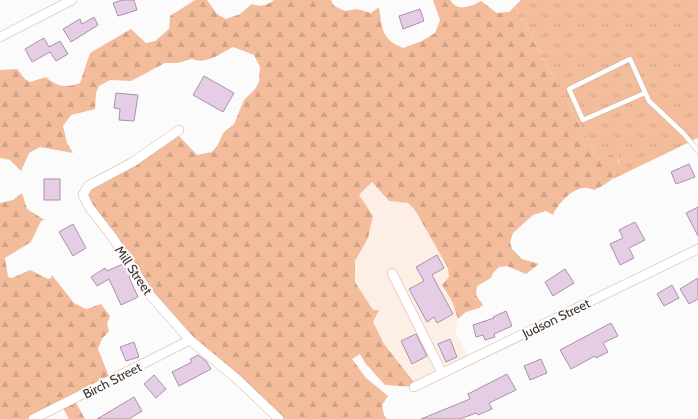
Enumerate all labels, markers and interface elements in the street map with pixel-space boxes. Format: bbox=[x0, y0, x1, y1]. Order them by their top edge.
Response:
street label: Mill Street bbox=[112, 242, 157, 298]
street label: Judson Street bbox=[519, 294, 593, 342]
street label: Birch Street bbox=[80, 358, 145, 402]

